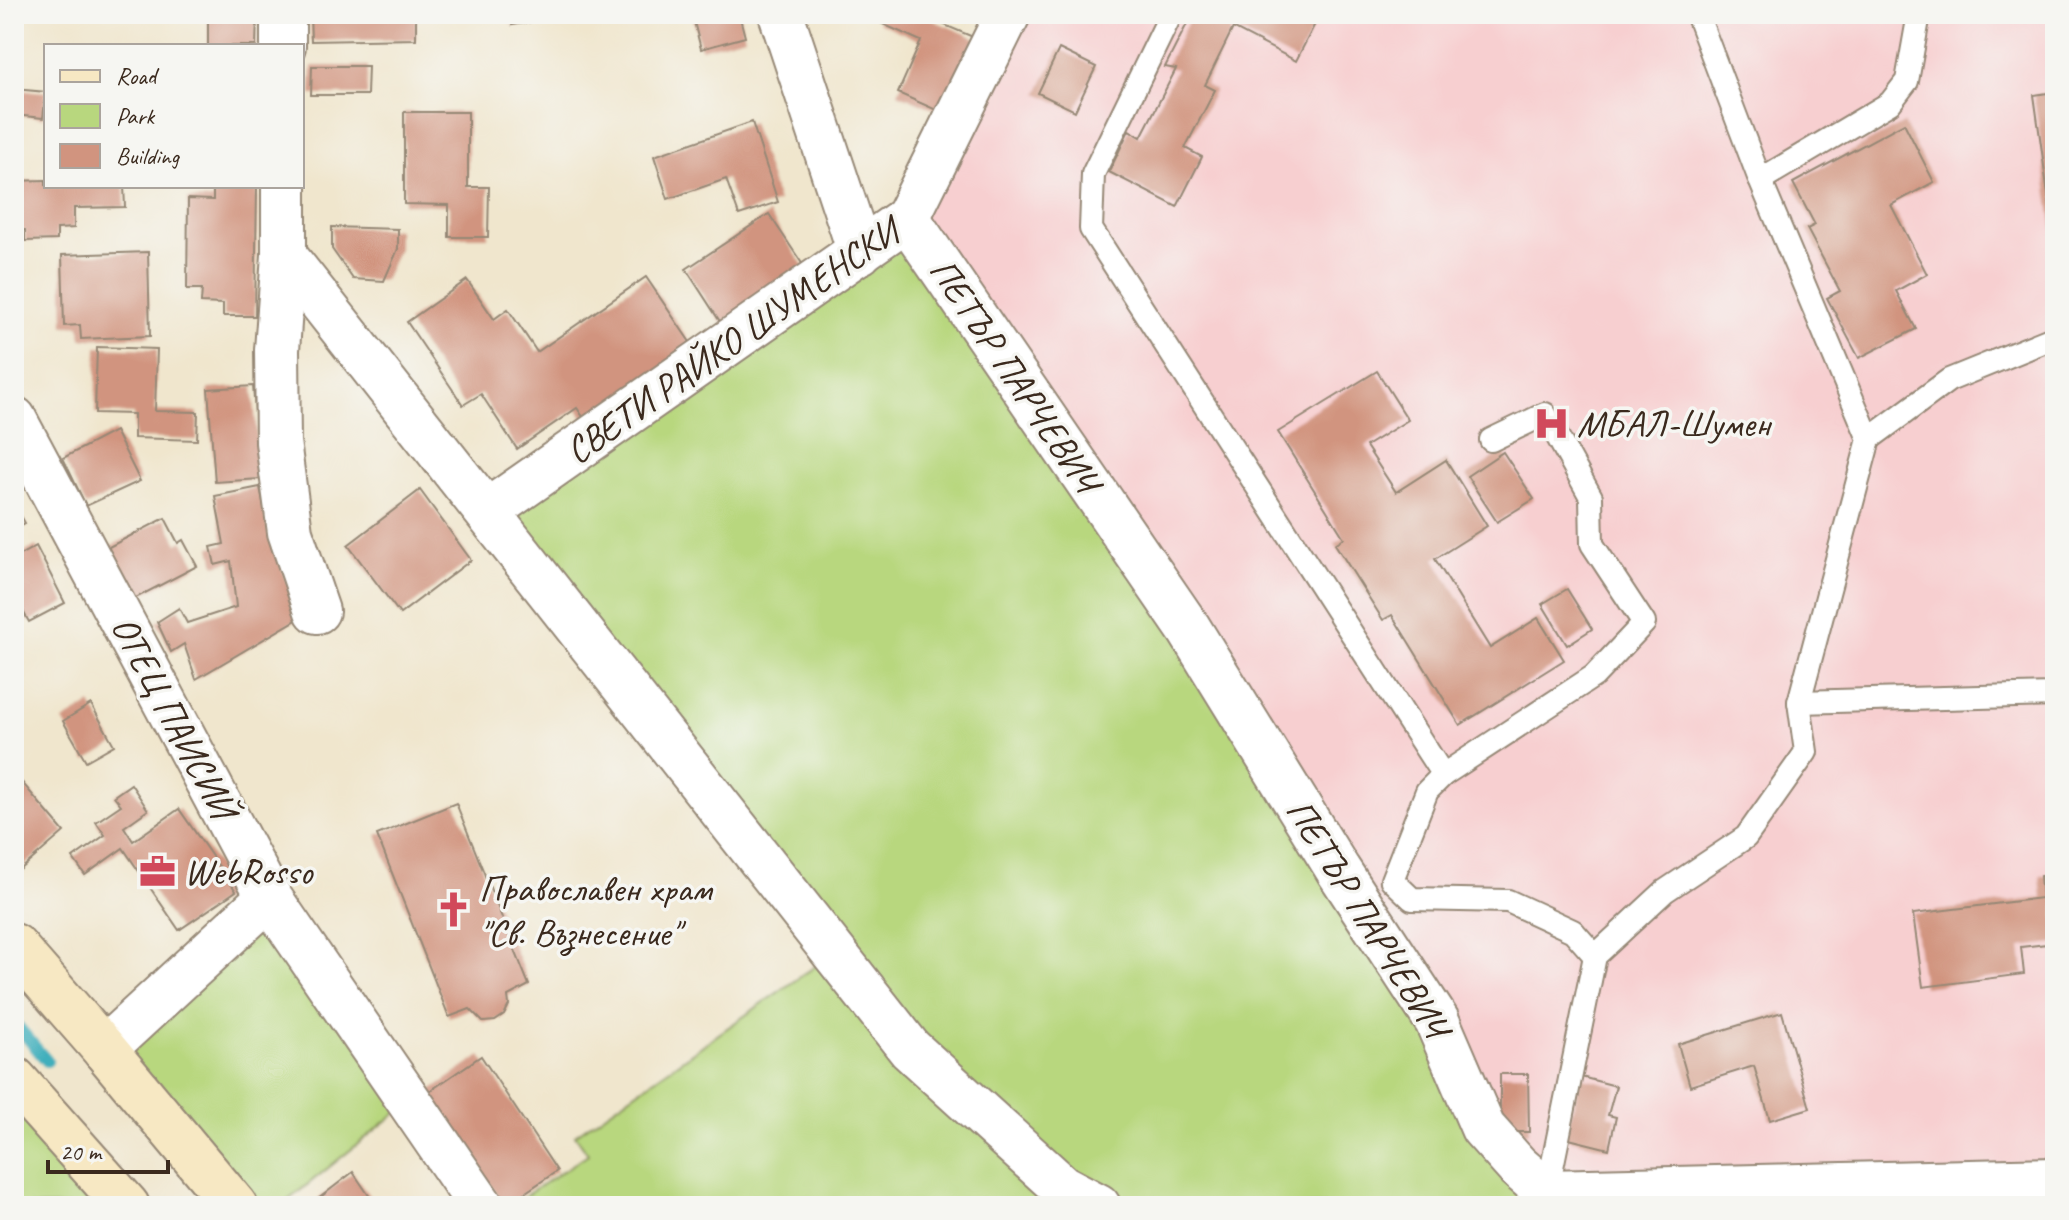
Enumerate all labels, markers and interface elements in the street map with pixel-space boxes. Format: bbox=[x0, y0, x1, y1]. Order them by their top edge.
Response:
legend bbox=[44, 44, 304, 188]
text: Road bbox=[116, 61, 160, 91]
text: Park bbox=[116, 101, 156, 131]
text: Building bbox=[116, 141, 181, 171]
street label: СВЕТИ РАЙКО ШУМЕНСКИ bbox=[556, 205, 913, 474]
street label: ПЕТЪР ПАРЧЕВИЧ bbox=[919, 249, 1114, 506]
place label: МБАЛ-Шумен bbox=[1577, 400, 1773, 447]
hospital icon: МБАЛ-Шумен bbox=[1532, 404, 1570, 442]
street label: ОТЕЦ ПАИСИЙ bbox=[101, 608, 250, 832]
street label: ПЕТЪР ПАРЧЕВИЧ bbox=[1276, 790, 1463, 1051]
place label: WebRosso bbox=[184, 848, 314, 895]
office icon: WebRosso bbox=[139, 852, 177, 890]
place label: Православен храм "Св. Възнесение" bbox=[479, 865, 713, 956]
church icon: Православен храм "Св. Възнесение" bbox=[434, 891, 472, 929]
scale bar bbox=[48, 1124, 168, 1174]
text: 20 m bbox=[60, 1137, 103, 1167]

